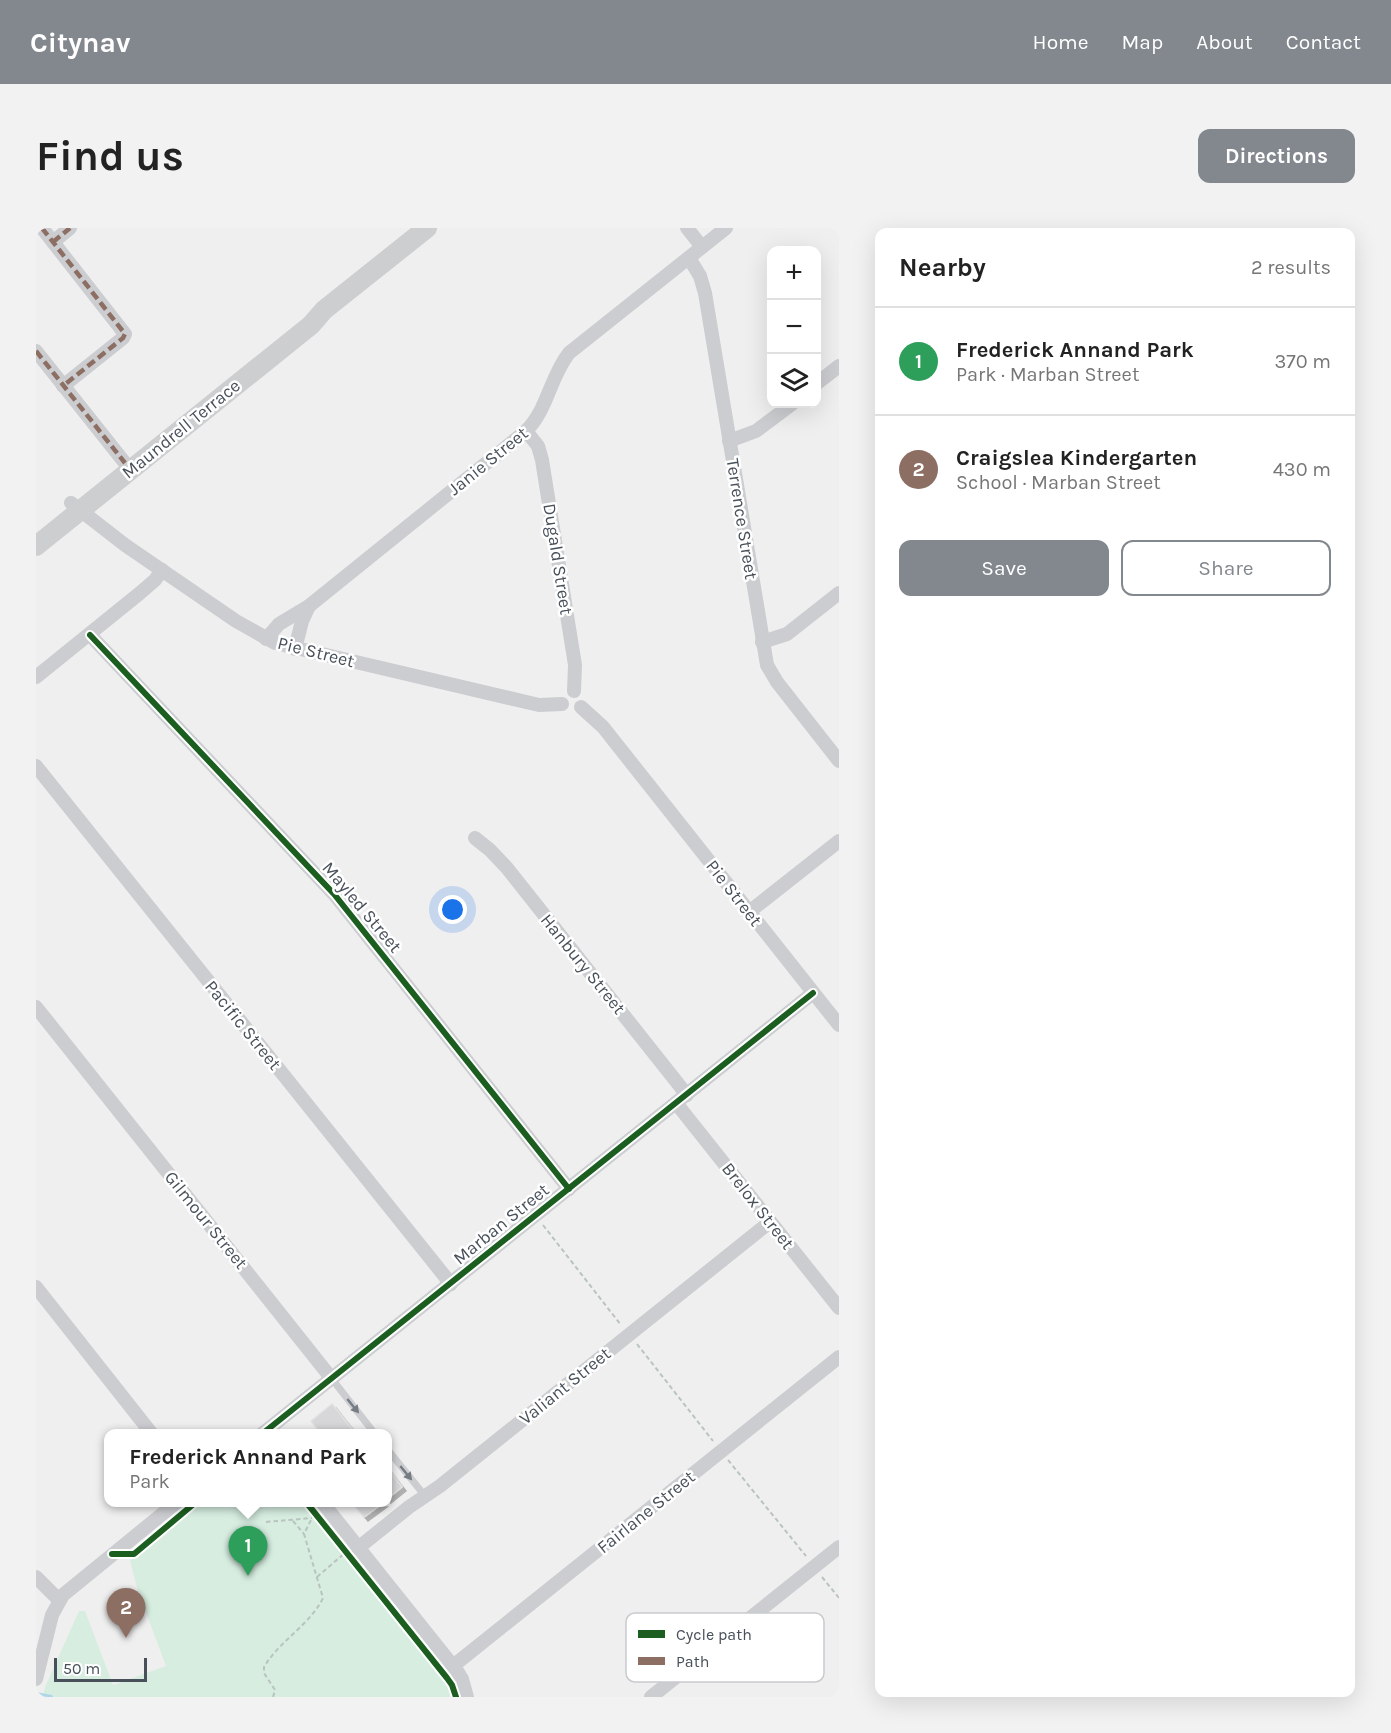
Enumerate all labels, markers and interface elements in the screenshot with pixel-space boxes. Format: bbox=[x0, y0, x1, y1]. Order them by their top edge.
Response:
text: Citynav bbox=[30, 26, 130, 59]
text: Home bbox=[1033, 30, 1089, 54]
text: Map bbox=[1122, 30, 1163, 54]
text: About bbox=[1196, 30, 1253, 54]
text: Contact bbox=[1286, 30, 1361, 54]
button: Directions bbox=[1198, 129, 1355, 183]
text: Find us bbox=[36, 131, 184, 181]
map controls bbox=[767, 246, 821, 408]
button: + bbox=[767, 246, 821, 300]
text: Nearby bbox=[899, 252, 986, 283]
text: 2 results bbox=[1251, 256, 1331, 279]
button: − bbox=[767, 300, 821, 354]
text: Frederick Annand Park bbox=[956, 337, 1194, 363]
text: 1 bbox=[915, 350, 922, 373]
text: 370 m bbox=[1274, 350, 1331, 373]
button: layers bbox=[767, 354, 821, 408]
text: Park · Marban Street bbox=[956, 363, 1139, 386]
street label: Maundrell Terrace bbox=[117, 374, 245, 484]
street label: Janie Street bbox=[444, 422, 533, 500]
text: Craigslea Kindergarten bbox=[956, 445, 1197, 471]
street label: Terrence Street bbox=[722, 457, 762, 581]
text: 2 bbox=[912, 458, 925, 481]
text: 430 m bbox=[1273, 458, 1331, 481]
text: School · Marban Street bbox=[956, 471, 1161, 494]
street label: Dugald Street bbox=[538, 502, 578, 616]
button: Save bbox=[899, 540, 1109, 596]
button: Share bbox=[1121, 540, 1331, 596]
street label: Pie Street bbox=[275, 632, 357, 672]
street label: Pie Street bbox=[701, 855, 767, 931]
street label: Mayled Street bbox=[318, 857, 407, 957]
your location bbox=[438, 895, 467, 924]
street label: Hanbury Street bbox=[536, 909, 630, 1019]
street label: Pacific Street bbox=[200, 976, 286, 1074]
street label: Brelox Street bbox=[717, 1158, 799, 1254]
street label: Gilmour Street bbox=[160, 1167, 252, 1274]
street label: Marban Street bbox=[449, 1179, 553, 1269]
street label: Valiant Street bbox=[515, 1342, 615, 1430]
one-way arrow bbox=[346, 1399, 358, 1414]
popup bbox=[104, 1429, 392, 1507]
text: Frederick Annand Park bbox=[129, 1444, 367, 1470]
one-way arrow bbox=[400, 1465, 413, 1481]
street label: Fairlane Street bbox=[593, 1466, 700, 1558]
text: Park bbox=[129, 1470, 170, 1493]
pin: 1 bbox=[228, 1526, 268, 1576]
pin: 2 bbox=[106, 1588, 146, 1638]
legend bbox=[626, 1613, 824, 1682]
text: Cycle path bbox=[676, 1625, 752, 1644]
text: Path bbox=[676, 1652, 709, 1671]
scale bar bbox=[54, 1655, 147, 1682]
text: 50 m bbox=[63, 1659, 100, 1678]

